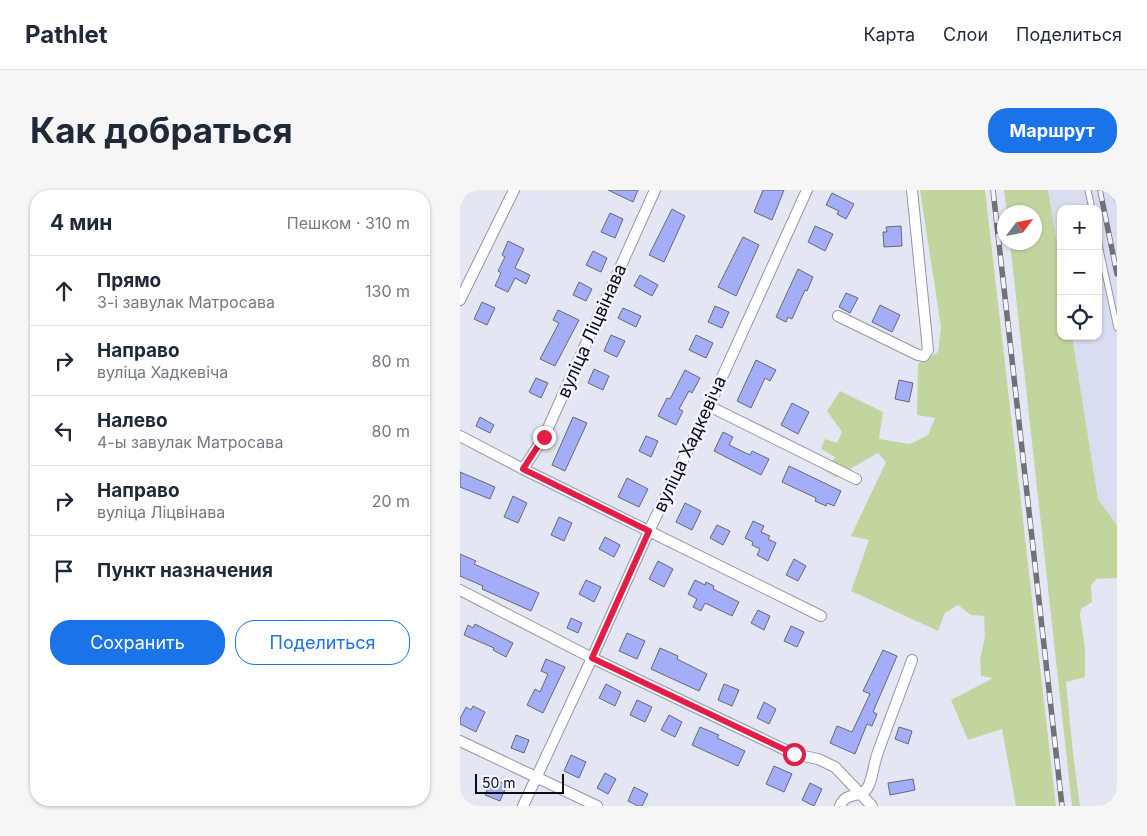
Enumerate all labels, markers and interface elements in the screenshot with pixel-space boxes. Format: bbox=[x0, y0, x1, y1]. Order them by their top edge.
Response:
text: Pathlet bbox=[25, 20, 108, 49]
text: Карта bbox=[863, 24, 915, 45]
text: Слои bbox=[943, 24, 988, 45]
text: Поделиться bbox=[1016, 24, 1122, 45]
button: Маршрут bbox=[988, 108, 1117, 153]
text: Как добраться bbox=[30, 109, 293, 151]
north arrow bbox=[997, 205, 1042, 250]
map controls bbox=[1057, 205, 1102, 340]
button: + bbox=[1057, 205, 1102, 250]
text: 4 мин bbox=[50, 210, 112, 235]
text: Пешком · 310 m bbox=[287, 213, 410, 233]
button: − bbox=[1057, 250, 1102, 295]
street label: вуліца Ліцвінава bbox=[553, 261, 630, 401]
text: Прямо bbox=[97, 269, 161, 292]
icon: ahead bbox=[50, 277, 78, 305]
text: 130 m bbox=[365, 281, 410, 301]
text: 3-і завулак Матросава bbox=[97, 292, 275, 312]
button: locate bbox=[1057, 295, 1102, 340]
text: Направо bbox=[97, 339, 180, 362]
icon: right bbox=[50, 347, 78, 375]
text: 80 m bbox=[371, 351, 410, 371]
text: вуліца Хадкевіча bbox=[97, 362, 228, 382]
street label: вуліца Хадкевіча bbox=[649, 372, 730, 515]
text: Налево bbox=[97, 409, 168, 432]
icon: left bbox=[50, 417, 78, 445]
text: 80 m bbox=[371, 421, 410, 441]
route end bbox=[533, 426, 556, 449]
text: 4-ы завулак Матросава bbox=[97, 432, 283, 452]
text: Направо bbox=[97, 479, 180, 502]
icon: right bbox=[50, 487, 78, 515]
text: 20 m bbox=[372, 491, 410, 511]
text: вуліца Ліцвінава bbox=[97, 502, 225, 522]
icon: arrive bbox=[50, 557, 78, 585]
text: Пункт назначения bbox=[97, 559, 273, 582]
button: Сохранить bbox=[50, 620, 225, 665]
button: Поделиться bbox=[235, 620, 410, 665]
route start bbox=[783, 743, 806, 766]
scale bar bbox=[475, 771, 564, 794]
text: 50 m bbox=[482, 774, 516, 791]

